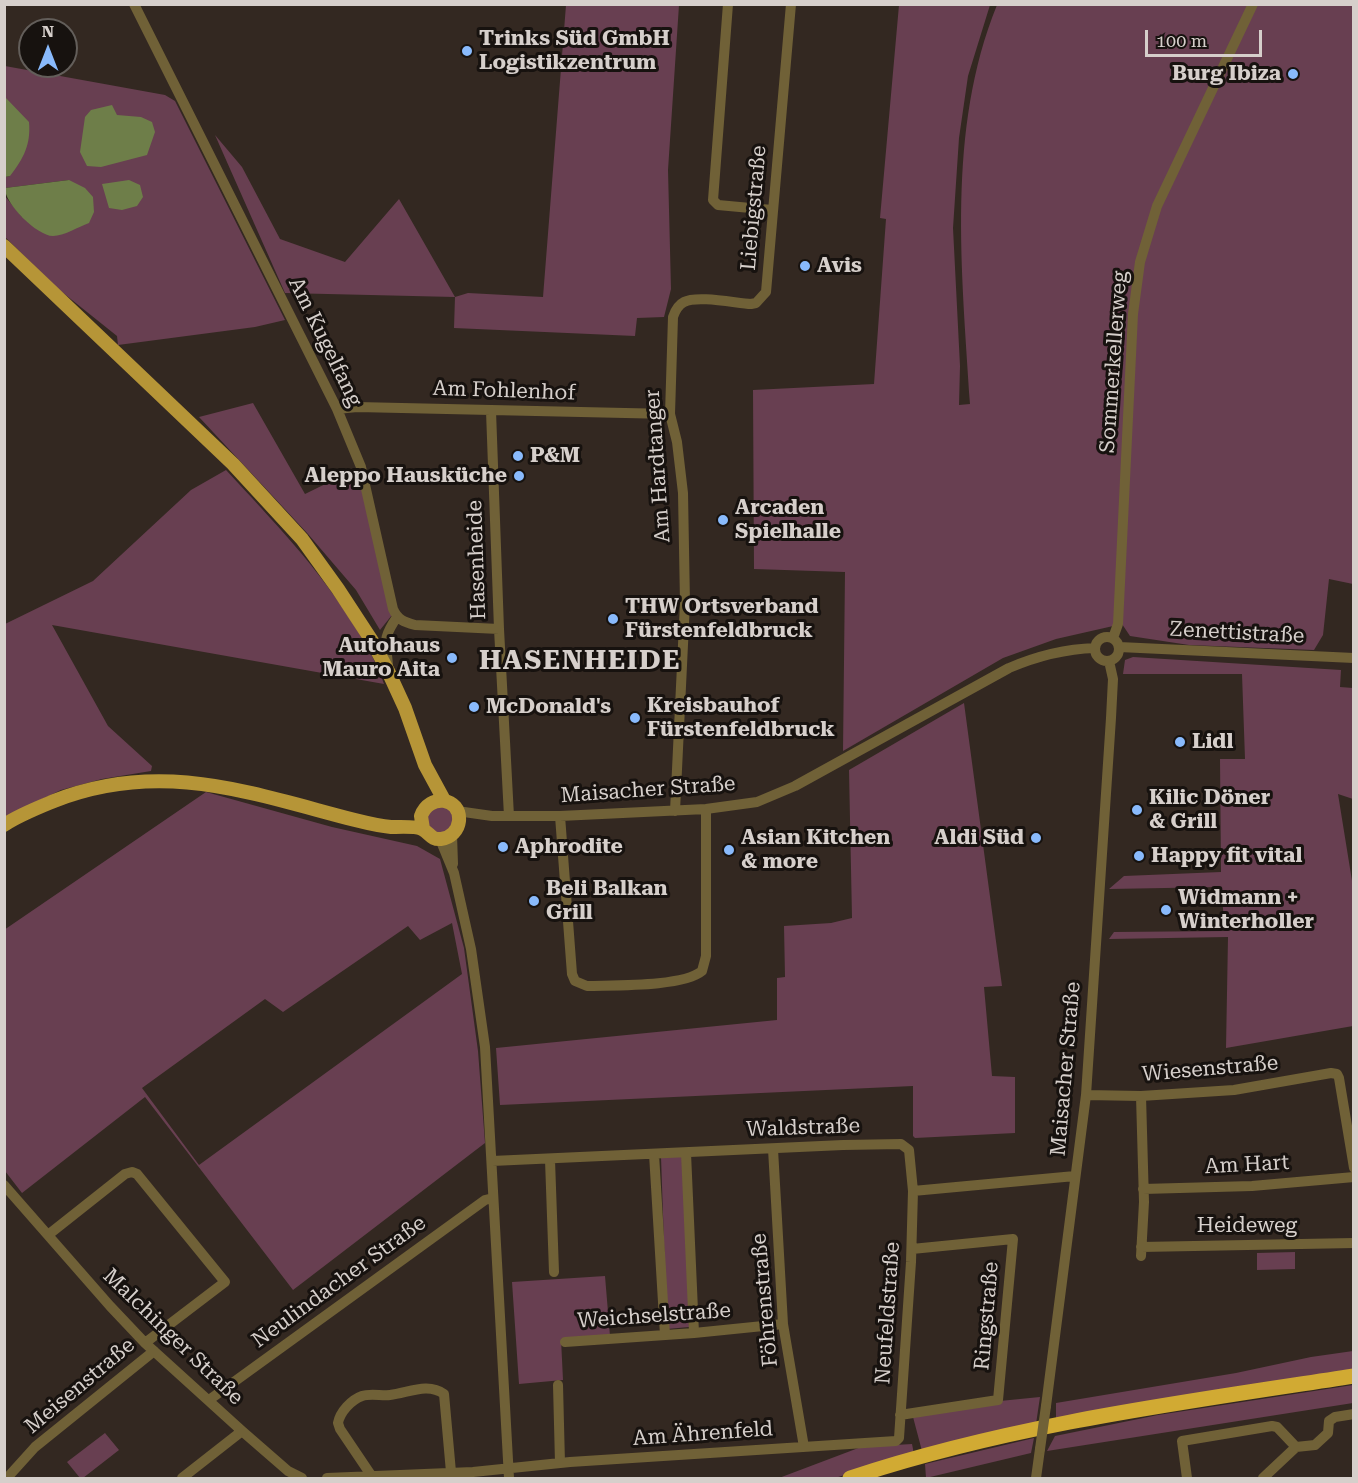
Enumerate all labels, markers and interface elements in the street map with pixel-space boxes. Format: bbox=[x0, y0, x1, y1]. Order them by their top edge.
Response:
north arrow bbox=[18, 18, 78, 78]
scale bar bbox=[1148, 18, 1265, 56]
text: N bbox=[42, 22, 54, 41]
place label: Trinks Süd GmbH Logistikzentrum bbox=[479, 26, 670, 76]
text: 100 m bbox=[1156, 30, 1207, 51]
marker: Trinks Süd GmbH Logistikzentrum bbox=[460, 44, 474, 58]
place label: Burg Ibiza bbox=[1172, 61, 1281, 87]
marker: Burg Ibiza bbox=[1286, 67, 1300, 81]
street label: Liebigstraße bbox=[736, 144, 772, 272]
place label: Avis bbox=[817, 253, 862, 279]
marker: Avis bbox=[798, 259, 812, 273]
street label: Sommerkellerweg bbox=[1095, 270, 1133, 454]
street label: Am Kugelfang bbox=[283, 273, 367, 411]
street label: Am Fohlenhof bbox=[432, 376, 576, 406]
street label: Am Hardtanger bbox=[640, 388, 676, 544]
place label: P&M bbox=[530, 443, 580, 469]
marker: P&M bbox=[511, 449, 525, 463]
place label: Aleppo Hausküche bbox=[305, 463, 507, 489]
marker: Aleppo Hausküche bbox=[512, 469, 526, 483]
place label: Arcaden Spielhalle bbox=[735, 495, 841, 545]
street label: Hasenheide bbox=[462, 500, 492, 620]
marker: Arcaden Spielhalle bbox=[716, 513, 730, 527]
place label: THW Ortsverband Fürstenfeldbruck bbox=[625, 594, 819, 644]
marker: THW Ortsverband Fürstenfeldbruck bbox=[606, 612, 620, 626]
street label: Zenettistraße bbox=[1169, 617, 1305, 649]
place label: Autohaus Mauro Aita bbox=[322, 633, 440, 683]
district label: HASENHEIDE bbox=[479, 645, 681, 677]
marker: Autohaus Mauro Aita bbox=[445, 651, 459, 665]
place label: Kreisbauhof Fürstenfeldbruck bbox=[647, 693, 835, 743]
place label: McDonald's bbox=[486, 694, 611, 720]
marker: McDonald's bbox=[467, 700, 481, 714]
marker: Kreisbauhof Fürstenfeldbruck bbox=[628, 711, 642, 725]
place label: Lidl bbox=[1192, 729, 1233, 755]
marker: Lidl bbox=[1173, 735, 1187, 749]
street label: Maisacher Straße bbox=[560, 771, 736, 809]
place label: Kilic Döner & Grill bbox=[1149, 785, 1270, 835]
marker: Kilic Döner & Grill bbox=[1130, 803, 1144, 817]
place label: Asian Kitchen & more bbox=[741, 825, 890, 875]
place label: Aldi Süd bbox=[934, 825, 1024, 851]
marker: Aldi Süd bbox=[1029, 831, 1043, 845]
place label: Aphrodite bbox=[515, 834, 623, 860]
marker: Aphrodite bbox=[496, 840, 510, 854]
marker: Asian Kitchen & more bbox=[722, 843, 736, 857]
place label: Happy fit vital bbox=[1151, 843, 1302, 869]
marker: Happy fit vital bbox=[1132, 849, 1146, 863]
place label: Beli Balkan Grill bbox=[546, 876, 668, 926]
place label: Widmann + Winterholler bbox=[1178, 885, 1314, 935]
marker: Beli Balkan Grill bbox=[527, 894, 541, 908]
marker: Widmann + Winterholler bbox=[1159, 903, 1173, 917]
street label: Maisacher Straße bbox=[1046, 981, 1086, 1157]
street label: Wiesenstraße bbox=[1141, 1050, 1279, 1088]
street label: Waldstraße bbox=[746, 1113, 860, 1143]
street label: Am Hart bbox=[1204, 1150, 1290, 1180]
street label: Neulindacher Straße bbox=[247, 1210, 431, 1354]
street label: Heideweg bbox=[1197, 1213, 1297, 1239]
street label: Föhrenstraße bbox=[747, 1232, 783, 1368]
street label: Neufeldstraße bbox=[870, 1241, 906, 1385]
street label: Ringstraße bbox=[970, 1261, 1004, 1371]
street label: Malchinger Straße bbox=[98, 1264, 248, 1410]
street label: Weichselstraße bbox=[576, 1298, 732, 1334]
street label: Meisenstraße bbox=[20, 1333, 140, 1439]
street label: Am Ährenfeld bbox=[632, 1417, 774, 1451]

